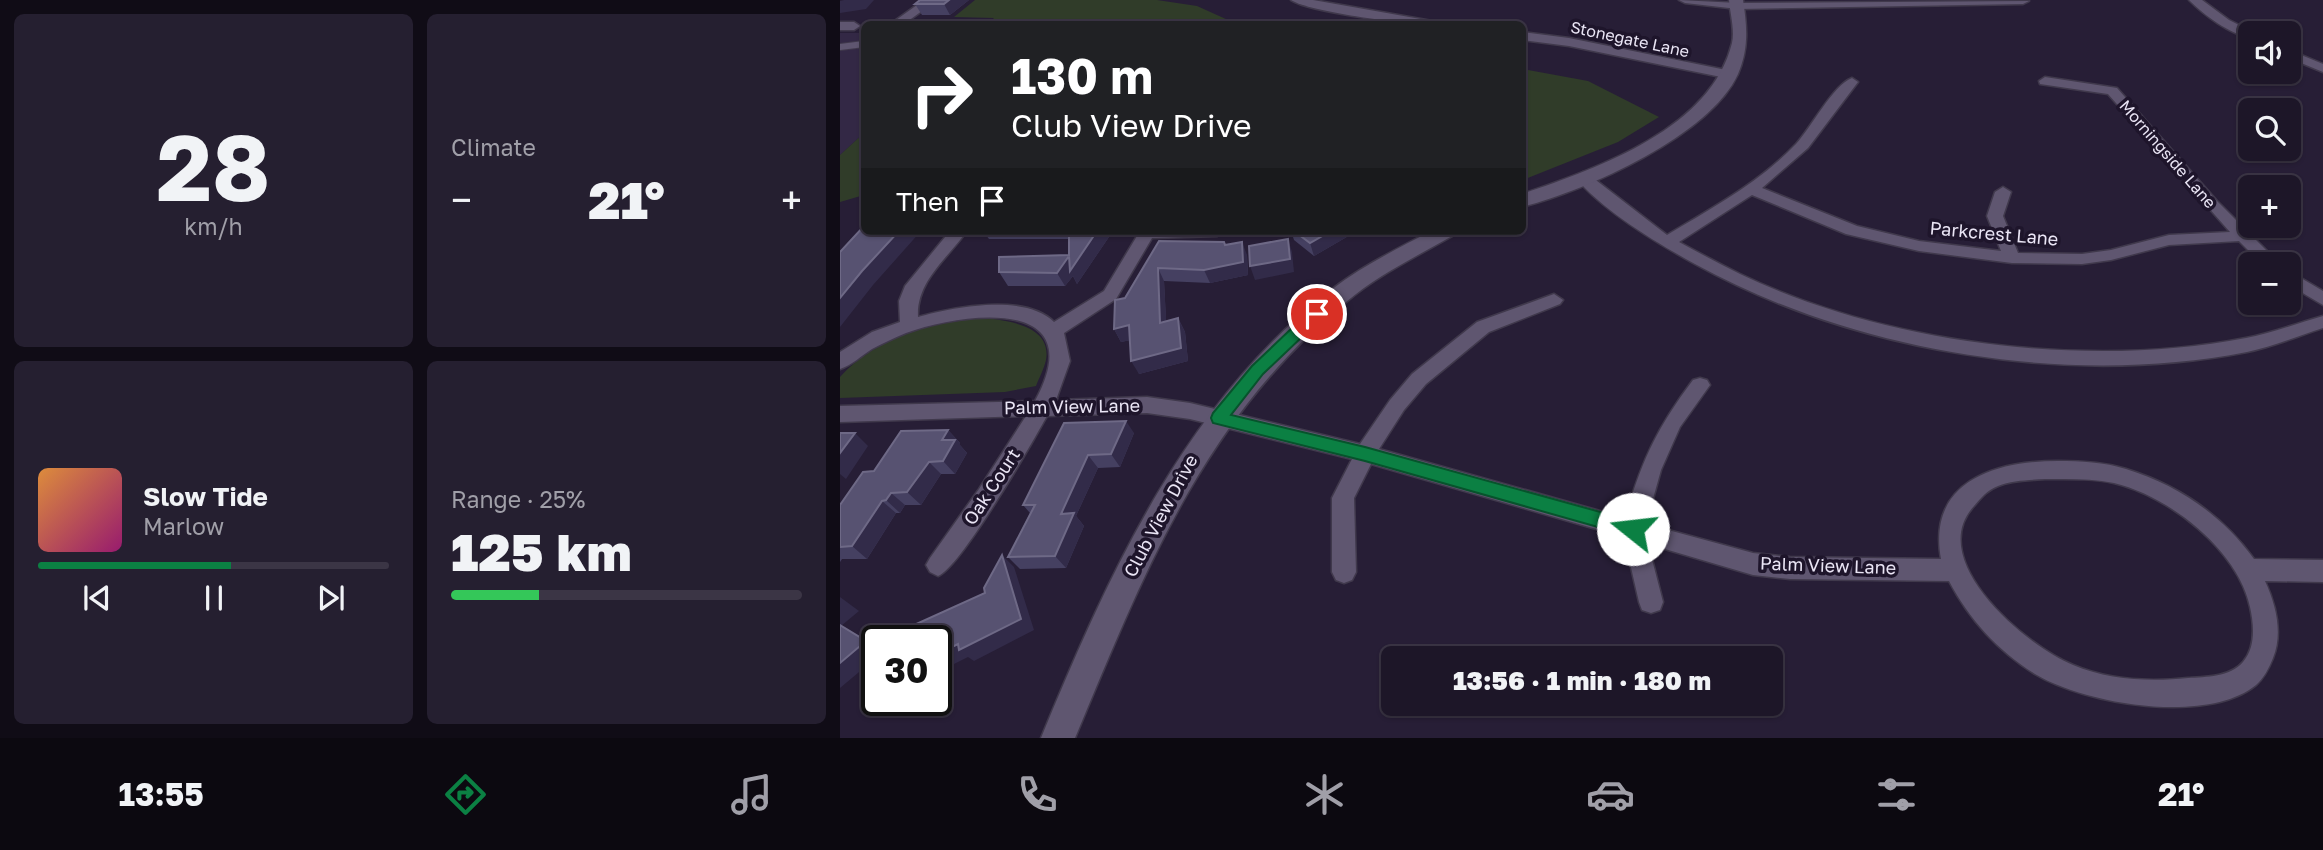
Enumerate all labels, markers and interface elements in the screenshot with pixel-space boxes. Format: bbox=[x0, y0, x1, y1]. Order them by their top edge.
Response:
street label: Stonegate Lane bbox=[1569, 17, 1691, 61]
map controls bbox=[2238, 21, 2301, 315]
button: sound bbox=[2238, 21, 2301, 84]
text: 130 m bbox=[1011, 46, 1153, 105]
icon: right bbox=[896, 49, 987, 140]
street label: Morningside Lane bbox=[2116, 96, 2220, 212]
button: search bbox=[2238, 98, 2301, 161]
text: Club View Drive bbox=[1011, 106, 1252, 144]
text: 28 bbox=[157, 112, 270, 221]
text: Climate bbox=[451, 133, 536, 161]
text: 21° bbox=[588, 168, 665, 230]
button: + bbox=[2238, 175, 2301, 238]
text: − bbox=[451, 177, 472, 222]
text: + bbox=[781, 177, 802, 222]
icon: arrive bbox=[973, 182, 1011, 220]
text: Then bbox=[896, 186, 959, 217]
text: km/h bbox=[184, 212, 243, 240]
street label: Parkcrest Lane bbox=[1929, 216, 2059, 250]
button: − bbox=[2238, 252, 2301, 315]
pin bbox=[1287, 284, 1347, 344]
icon: arrive bbox=[1298, 295, 1336, 333]
street label: Palm View Lane bbox=[1004, 394, 1140, 418]
street label: Oak Court bbox=[958, 444, 1024, 529]
street label: Club View Drive bbox=[1119, 451, 1202, 580]
text: Slow Tide bbox=[143, 481, 268, 512]
text: Range · 25% bbox=[451, 485, 585, 513]
position arrow bbox=[1596, 492, 1670, 566]
text: Marlow bbox=[143, 512, 224, 540]
text: 125 km bbox=[451, 520, 632, 582]
street label: Palm View Lane bbox=[1760, 552, 1897, 578]
icon: previous bbox=[78, 579, 116, 617]
icon: pause bbox=[195, 579, 233, 617]
icon: next bbox=[312, 579, 350, 617]
speed limit sign: 30 bbox=[861, 625, 952, 716]
text: 13:56 · 1 min · 180 m bbox=[1453, 665, 1711, 696]
icon: directions bbox=[441, 770, 490, 819]
icon: music bbox=[727, 770, 776, 819]
icon: phone bbox=[1013, 770, 1062, 819]
icon: climate bbox=[1300, 770, 1349, 819]
icon: car bbox=[1586, 770, 1635, 819]
icon: filters bbox=[1872, 770, 1921, 819]
text: 13:55 bbox=[119, 775, 204, 813]
text: 21° bbox=[2158, 775, 2204, 813]

